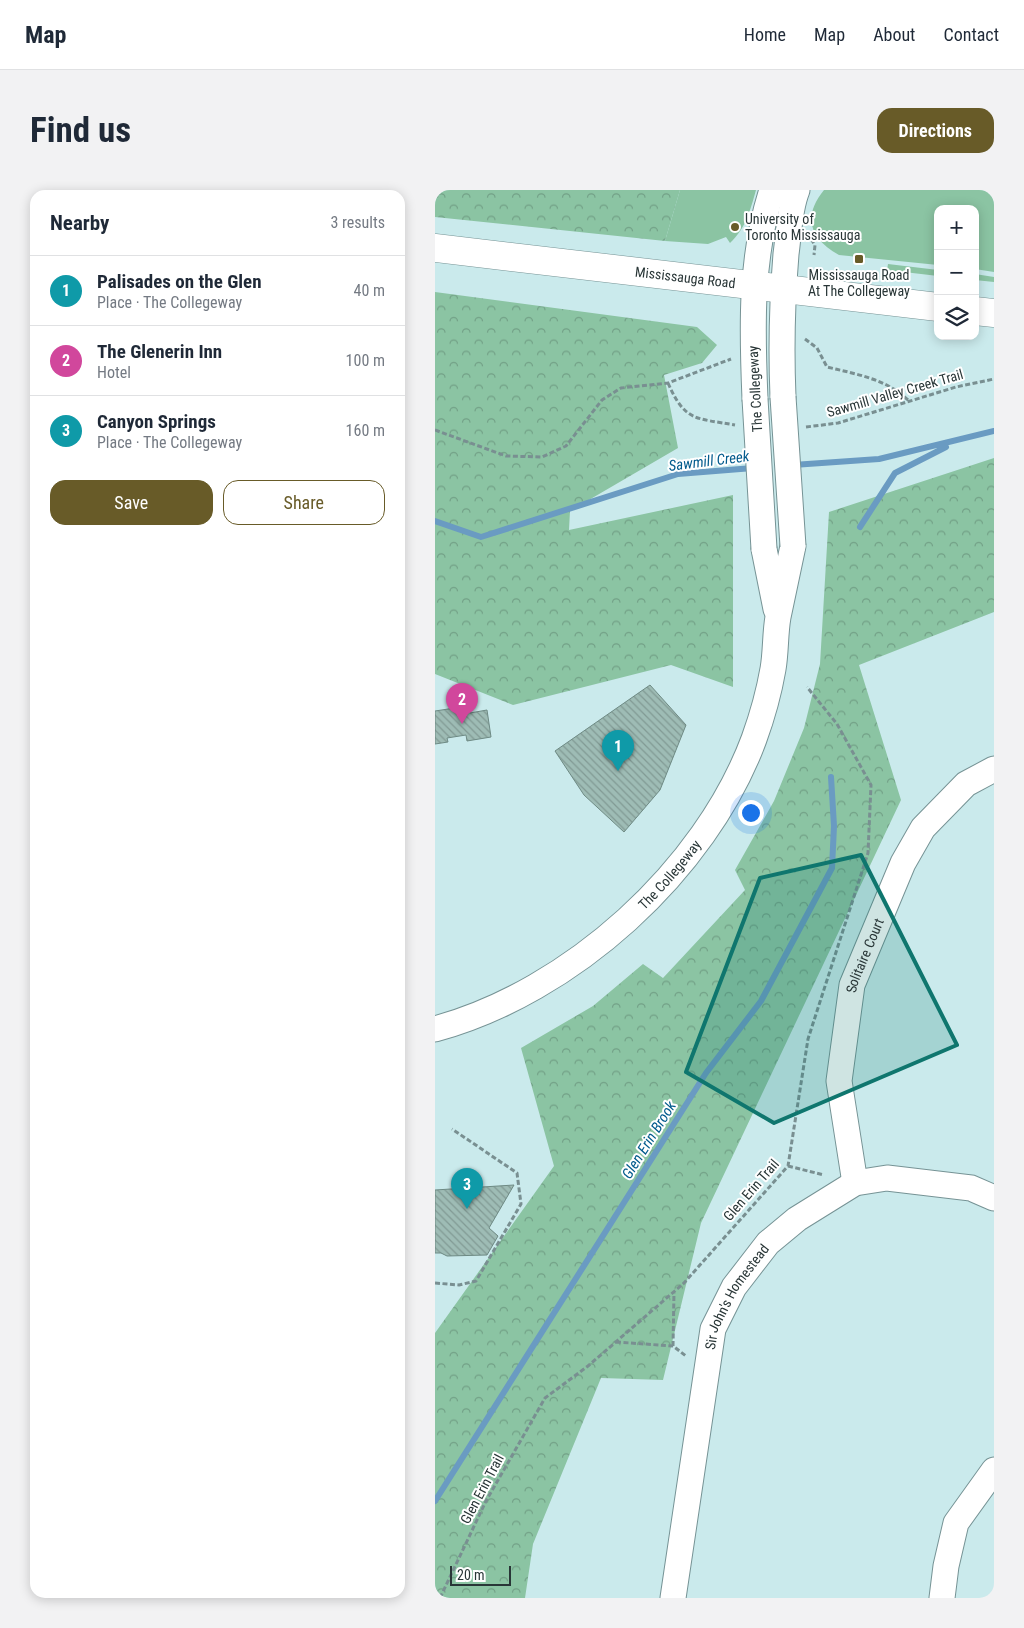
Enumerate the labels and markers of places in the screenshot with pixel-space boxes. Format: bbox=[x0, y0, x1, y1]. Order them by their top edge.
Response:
place label: University of Toronto Mississauga bbox=[745, 211, 860, 243]
marker: University of Toronto Mississauga bbox=[729, 221, 741, 233]
marker: Mississauga Road At The Collegeway bbox=[853, 253, 865, 265]
place label: Mississauga Road At The Collegeway bbox=[808, 267, 910, 299]
pin: 2 bbox=[446, 683, 478, 724]
pin: 1 bbox=[602, 730, 634, 771]
pin: 3 bbox=[451, 1168, 483, 1209]

